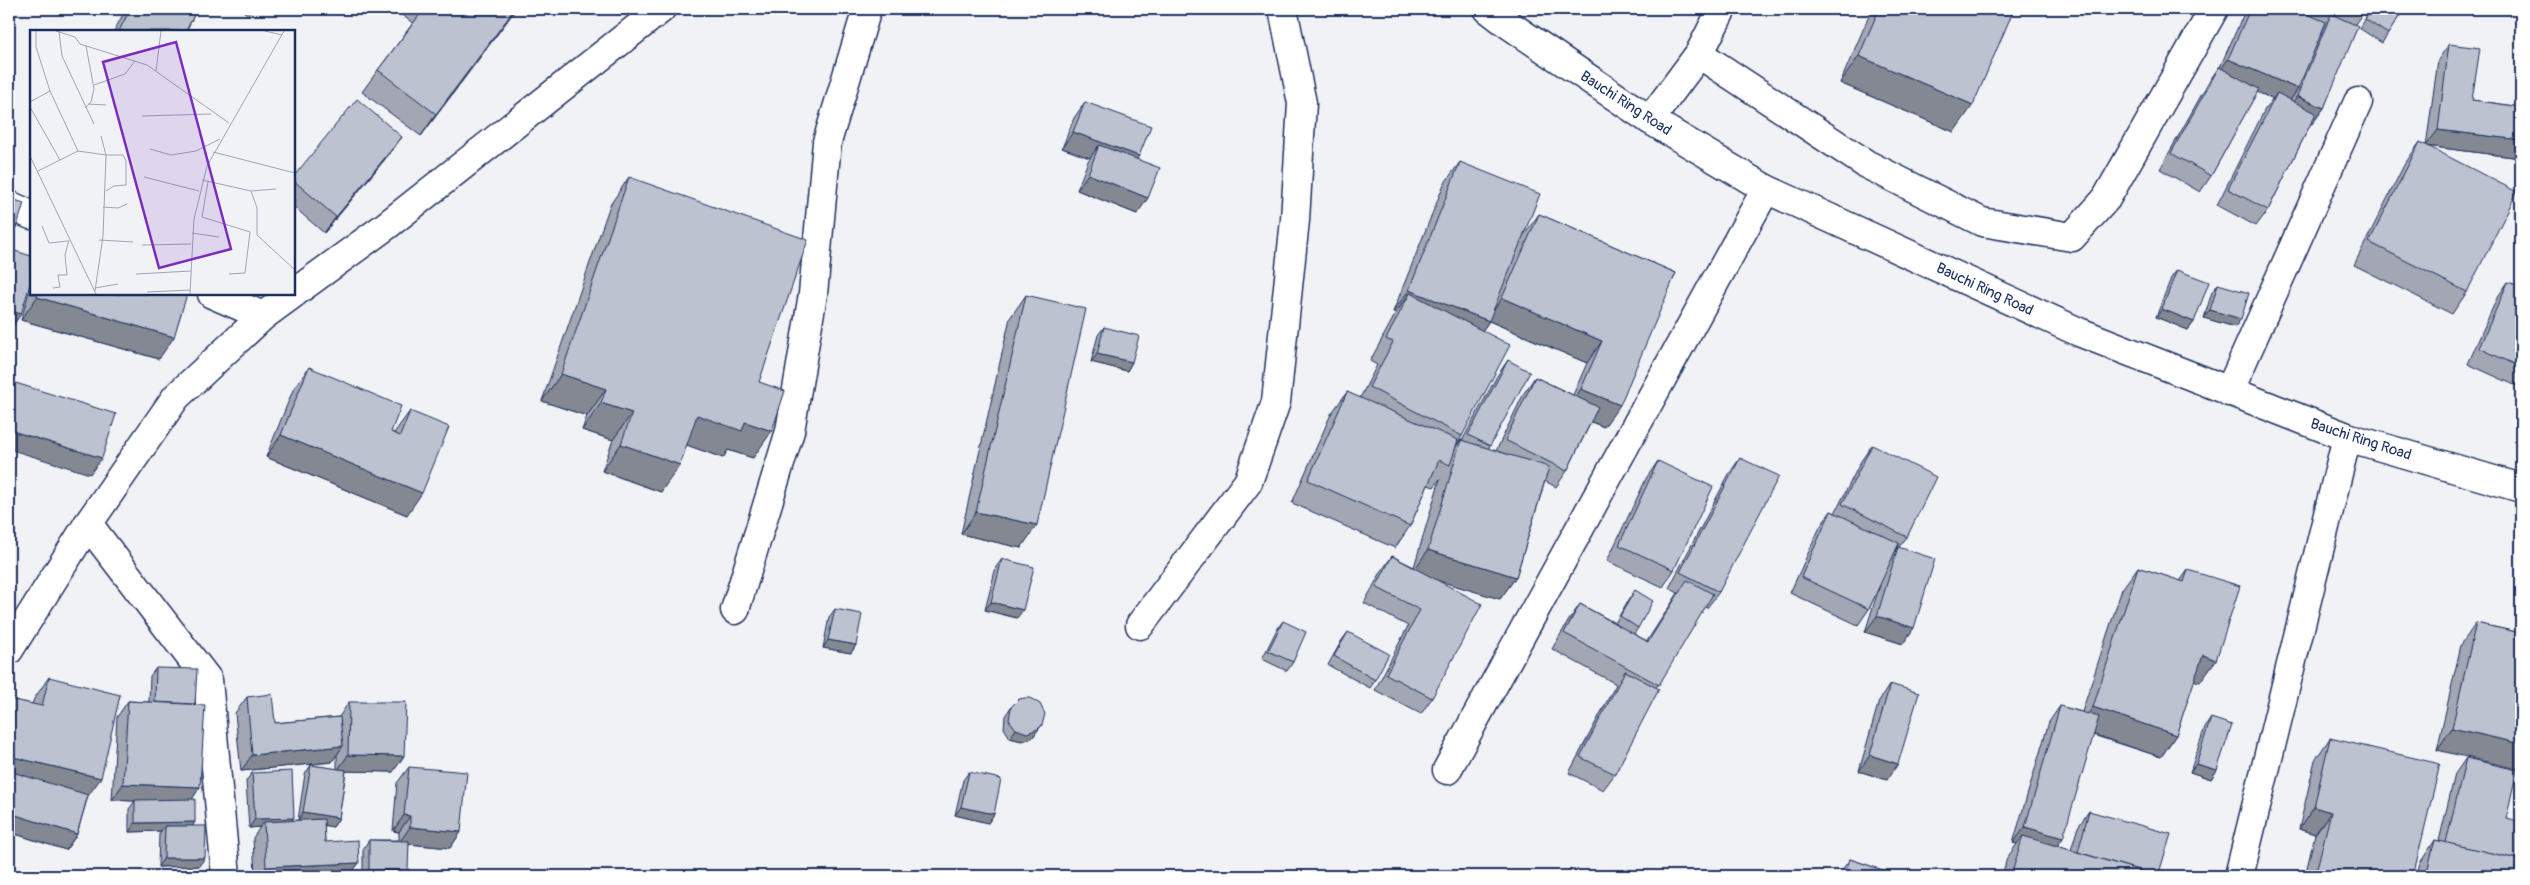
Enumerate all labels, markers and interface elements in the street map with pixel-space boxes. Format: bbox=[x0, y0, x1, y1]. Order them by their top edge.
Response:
inset map bbox=[30, 30, 295, 295]
street label: Bauchi Ring Road bbox=[1577, 67, 1675, 140]
street label: Bauchi Ring Road bbox=[1933, 259, 2036, 320]
street label: Bauchi Ring Road bbox=[2308, 414, 2414, 465]

